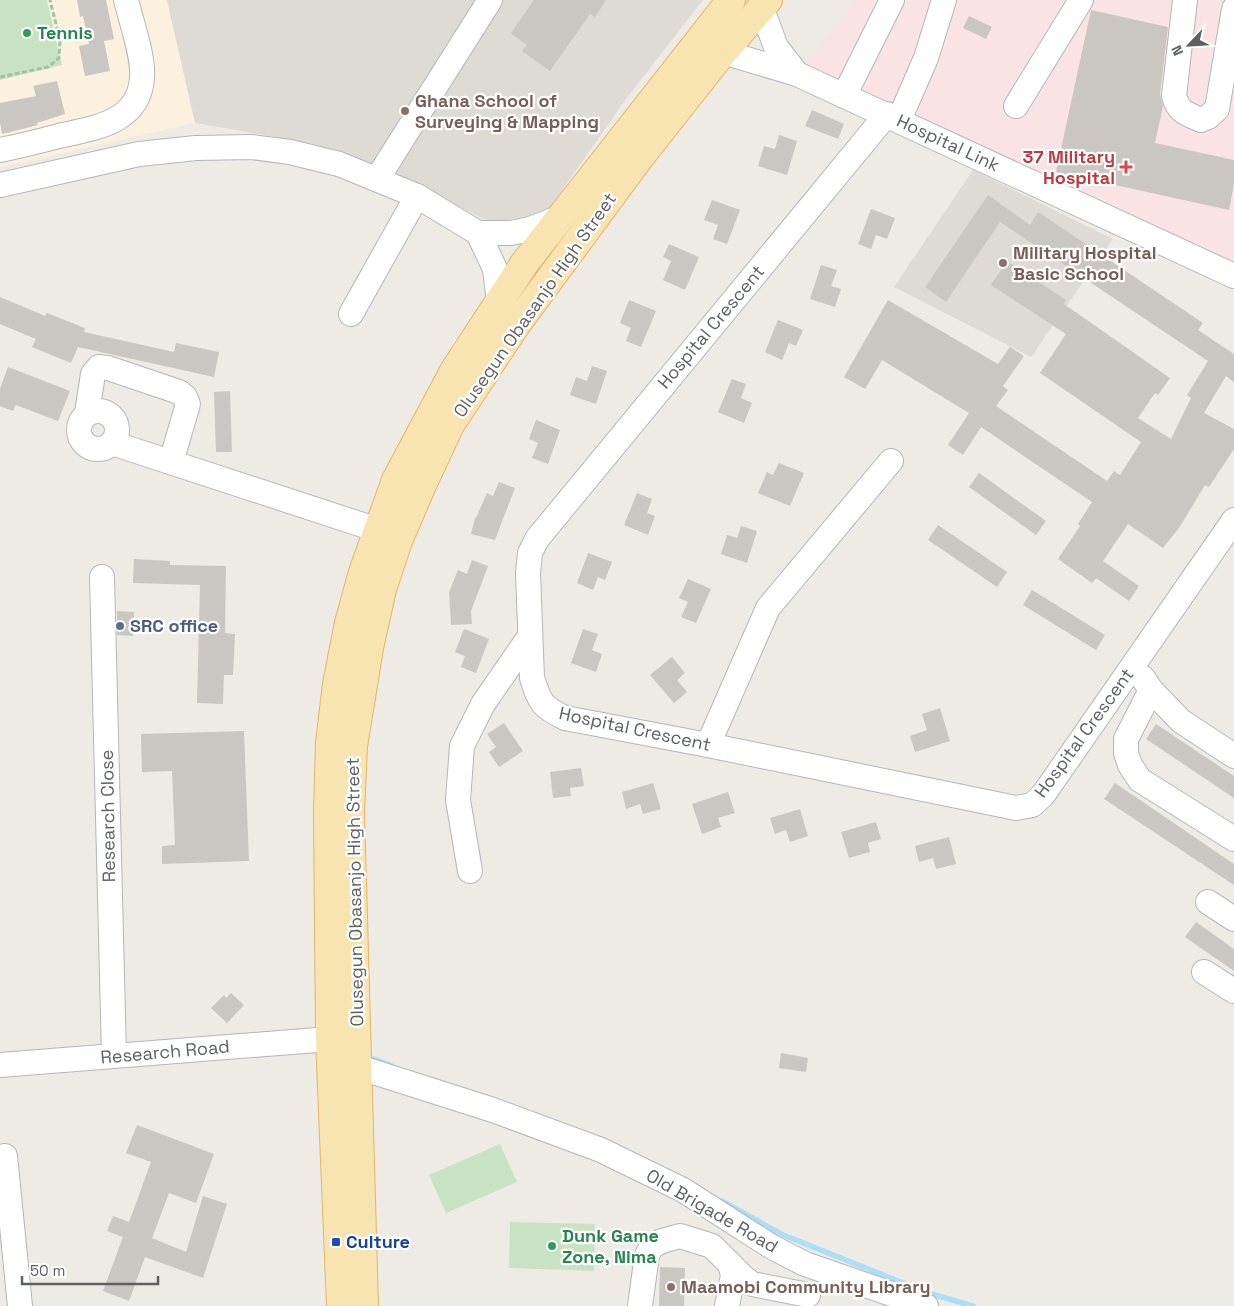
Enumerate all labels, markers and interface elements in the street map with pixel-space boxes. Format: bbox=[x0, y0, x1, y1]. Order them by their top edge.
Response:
north arrow bbox=[1164, 20, 1214, 70]
place label: Tennis bbox=[37, 21, 93, 44]
marker: Tennis bbox=[21, 27, 33, 39]
text: N bbox=[1167, 42, 1187, 59]
place label: Ghana School of Surveying & Mapping bbox=[415, 89, 599, 133]
marker: Ghana School of Surveying & Mapping bbox=[399, 105, 411, 117]
street label: Hospital Link bbox=[893, 109, 1004, 177]
place label: 37 Military Hospital bbox=[1022, 145, 1115, 189]
marker: 37 Military Hospital bbox=[1119, 160, 1133, 174]
street label: Olusegun Obasanjo High Street bbox=[448, 188, 621, 422]
place label: Military Hospital Basic School bbox=[1013, 241, 1157, 285]
marker: Military Hospital Basic School bbox=[997, 257, 1009, 269]
street label: Hospital Crescent bbox=[652, 260, 769, 393]
place label: SRC office bbox=[130, 614, 218, 637]
marker: SRC office bbox=[114, 620, 126, 632]
street label: Hospital Crescent bbox=[1029, 663, 1138, 802]
street label: Hospital Crescent bbox=[557, 701, 713, 756]
street label: Research Close bbox=[95, 750, 120, 883]
street label: Olusegun Obasanjo High Street bbox=[341, 757, 368, 1027]
street label: Research Road bbox=[99, 1034, 231, 1069]
street label: Old Brigade Road bbox=[642, 1163, 782, 1258]
place label: Dunk Game Zone, Nima bbox=[562, 1224, 659, 1268]
place label: Culture bbox=[346, 1230, 410, 1253]
marker: Culture bbox=[330, 1236, 342, 1248]
marker: Dunk Game Zone, Nima bbox=[546, 1240, 558, 1252]
scale bar bbox=[22, 1254, 159, 1286]
text: 50 m bbox=[30, 1261, 65, 1280]
place label: Maamobi Community Library bbox=[681, 1275, 931, 1298]
marker: Maamobi Community Library bbox=[665, 1281, 677, 1293]

